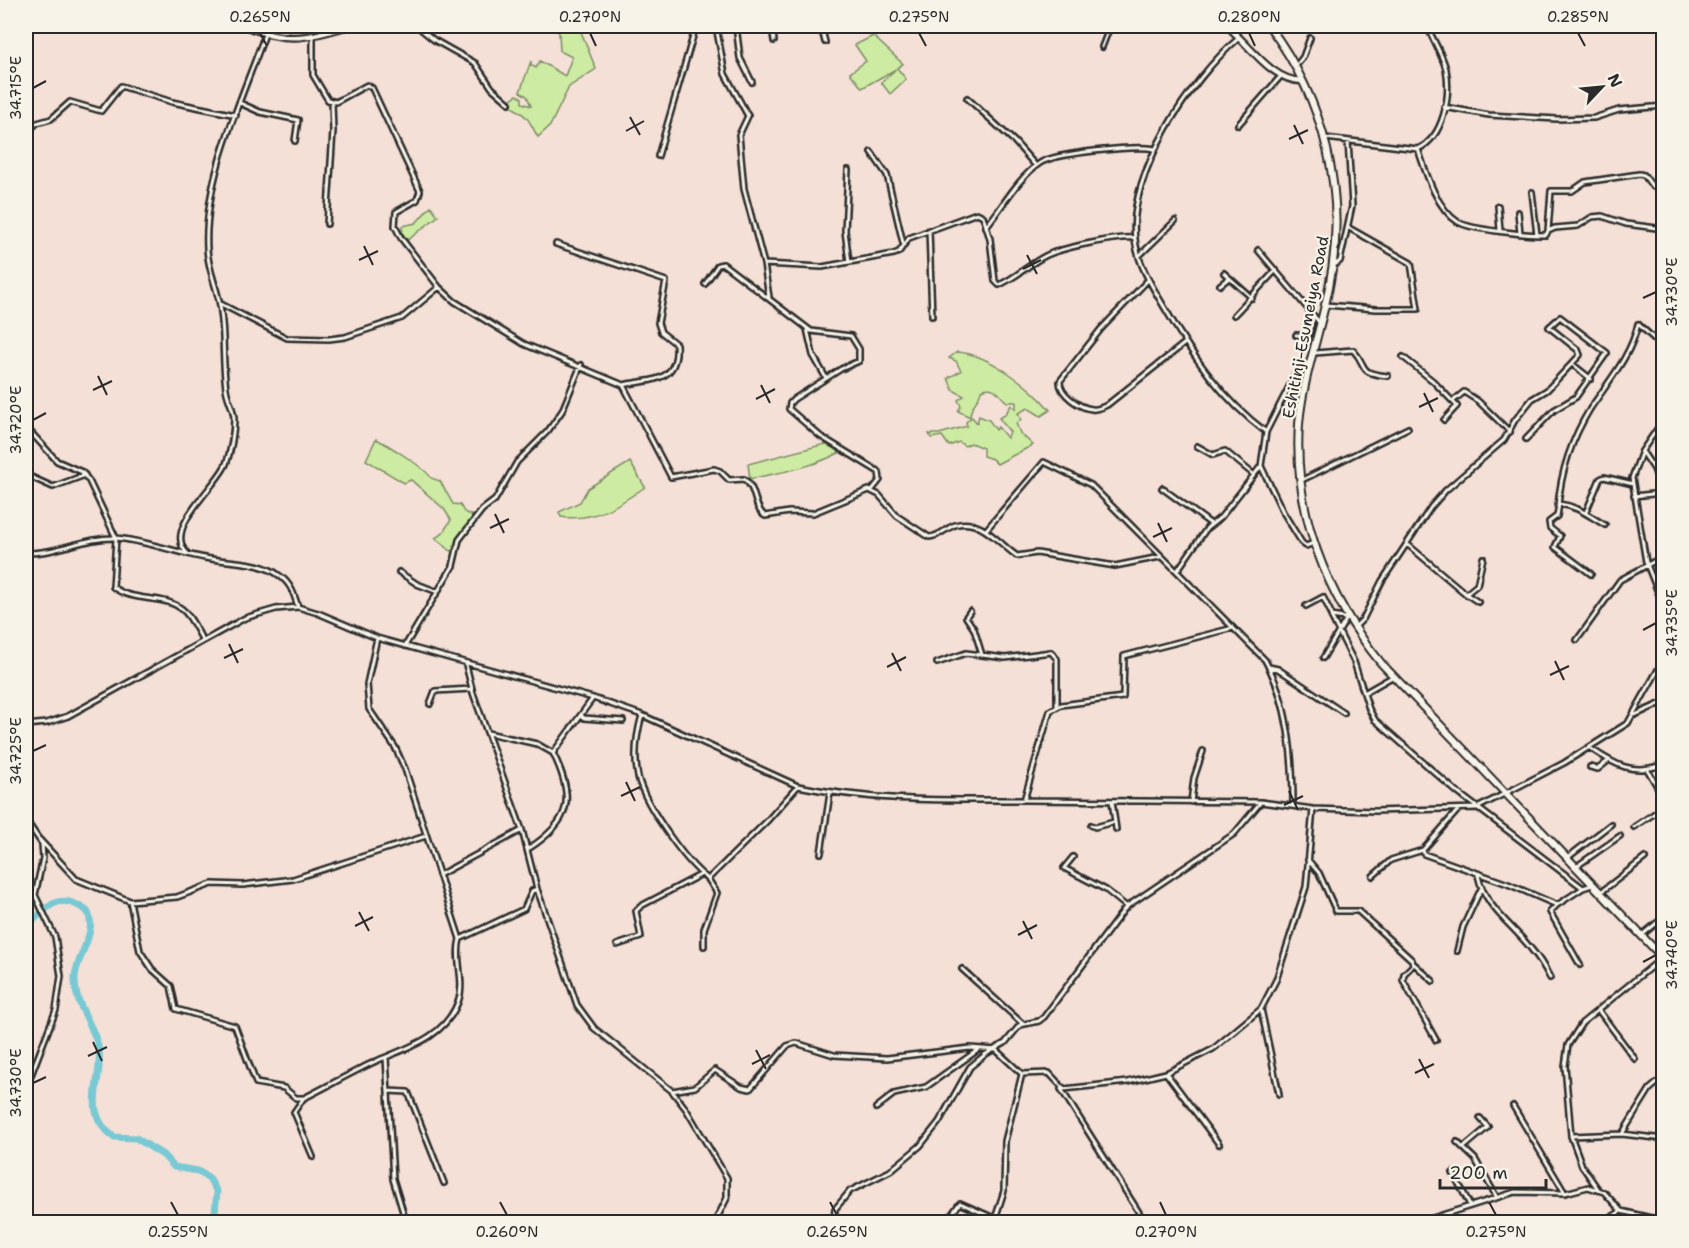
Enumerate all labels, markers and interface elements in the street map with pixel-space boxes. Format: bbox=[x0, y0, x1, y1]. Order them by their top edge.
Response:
text: 0.265°N bbox=[229, 7, 291, 27]
text: 0.270°N bbox=[559, 7, 621, 27]
text: 0.275°N bbox=[888, 7, 950, 27]
text: 0.280°N bbox=[1217, 7, 1281, 27]
text: 0.285°N bbox=[1547, 7, 1609, 27]
text: 34.715°E bbox=[6, 56, 26, 120]
north arrow bbox=[1572, 57, 1632, 117]
text: N bbox=[1603, 70, 1627, 91]
street label: Eshitinji-Esumeiya Road bbox=[1277, 234, 1333, 420]
text: 34.730°E bbox=[1662, 257, 1682, 327]
text: 34.720°E bbox=[6, 386, 26, 455]
text: 34.735°E bbox=[1662, 589, 1682, 657]
text: 34.725°E bbox=[6, 717, 26, 785]
text: 34.740°E bbox=[1662, 920, 1682, 990]
text: 34.730°E bbox=[6, 1048, 26, 1118]
scale bar bbox=[1440, 1152, 1546, 1190]
text: 200 m bbox=[1449, 1161, 1508, 1185]
text: 0.255°N bbox=[148, 1222, 208, 1242]
text: 0.260°N bbox=[476, 1222, 538, 1242]
text: 0.265°N bbox=[806, 1222, 868, 1242]
text: 0.270°N bbox=[1135, 1222, 1197, 1242]
text: 0.275°N bbox=[1465, 1222, 1527, 1242]

